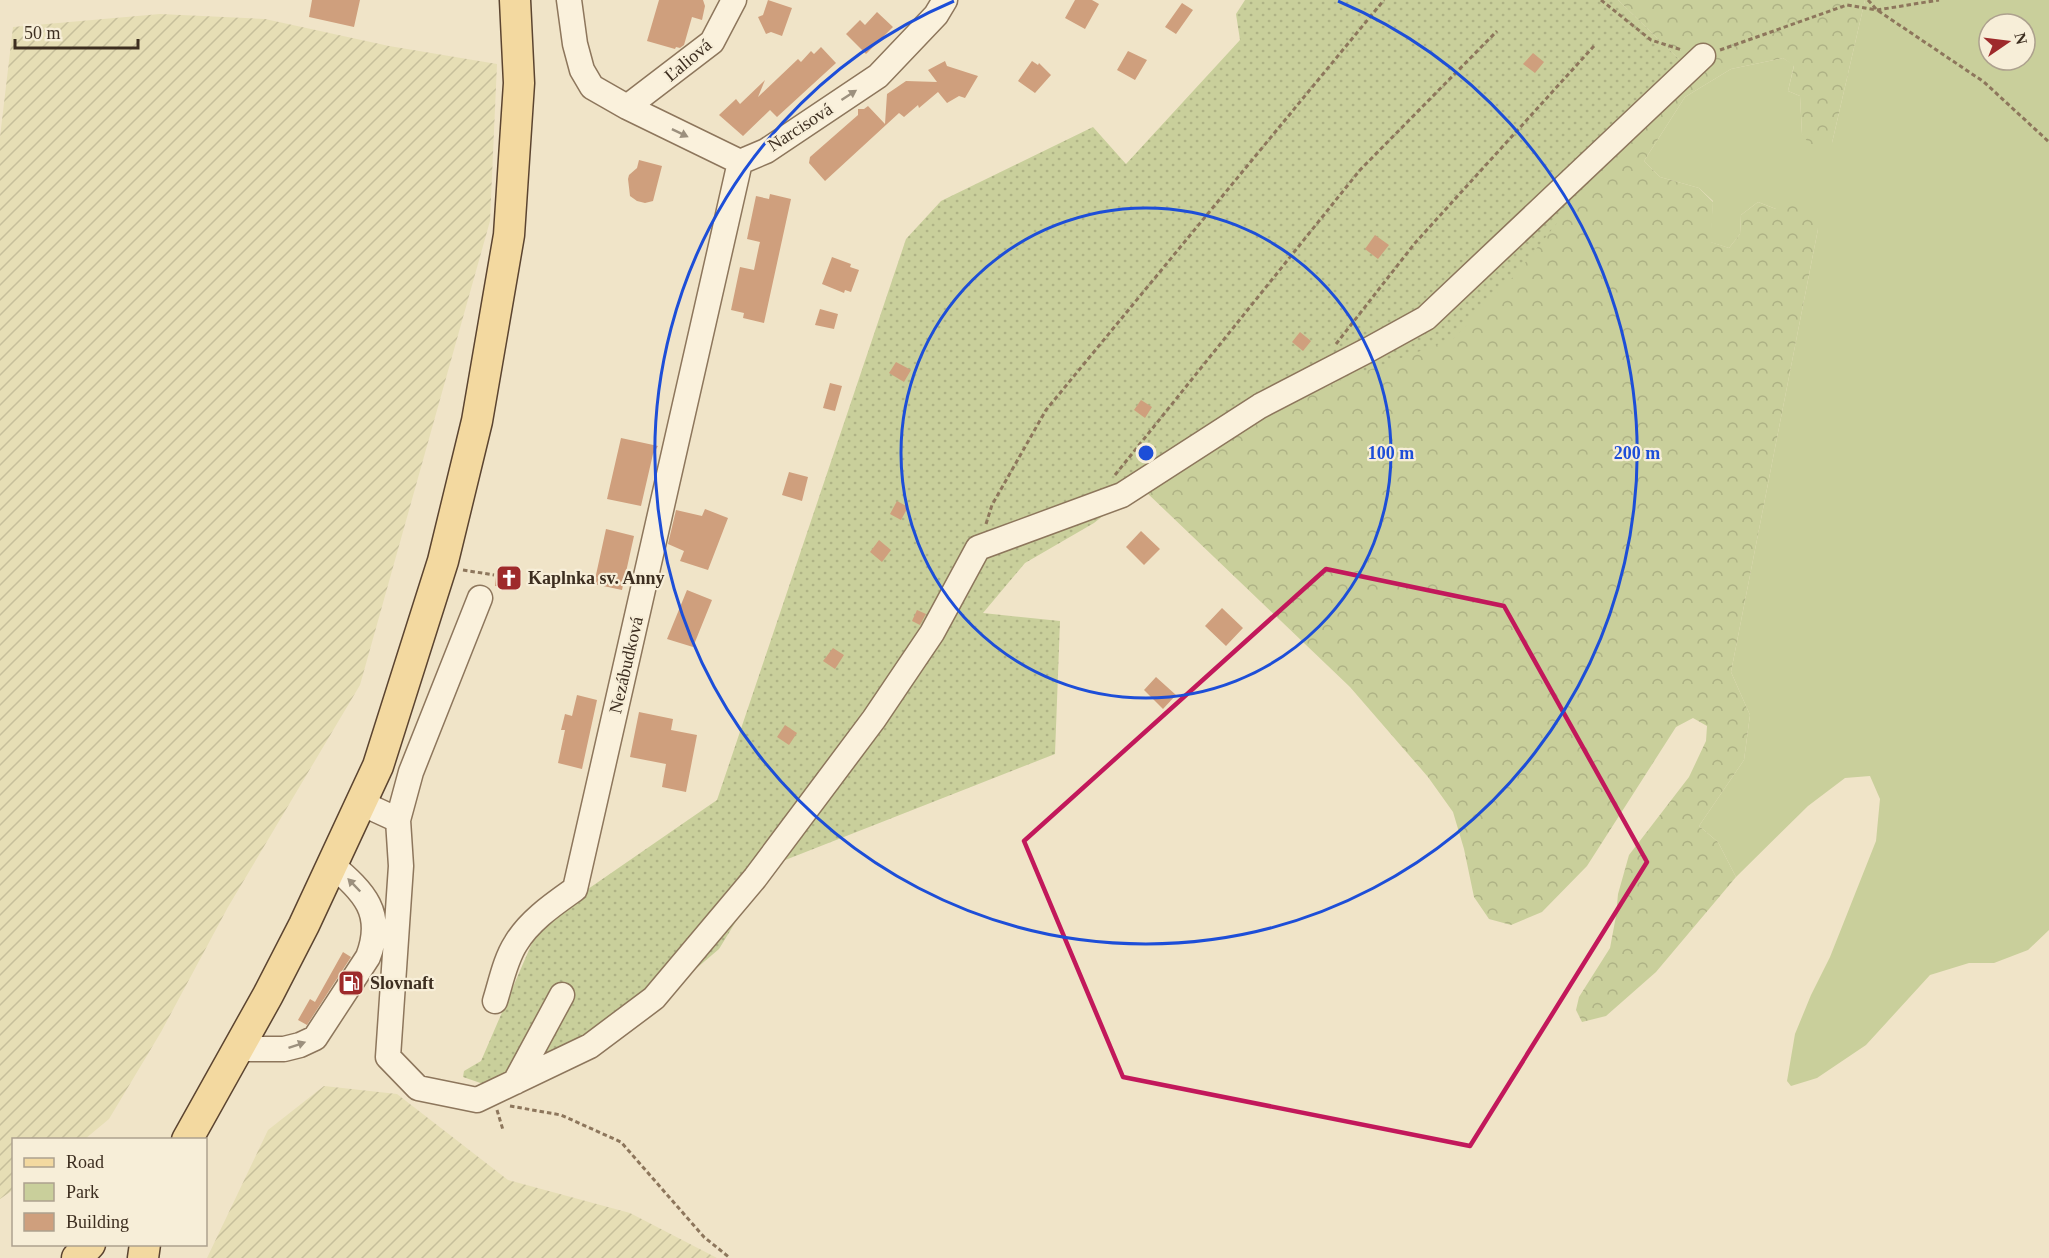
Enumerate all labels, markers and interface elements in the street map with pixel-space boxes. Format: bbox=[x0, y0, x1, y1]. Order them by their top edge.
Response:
scale bar bbox=[15, 12, 138, 50]
north arrow bbox=[1977, 12, 2037, 72]
text: 50 m bbox=[24, 23, 61, 43]
text: N bbox=[2011, 31, 2031, 47]
street label: Ľaliová bbox=[661, 35, 715, 85]
one-way arrow bbox=[841, 90, 857, 101]
street label: Narcisová bbox=[764, 99, 836, 155]
one-way arrow bbox=[671, 128, 689, 138]
centre of rings bbox=[1136, 443, 1156, 463]
text: 100 m bbox=[1368, 443, 1414, 463]
text: 200 m bbox=[1614, 443, 1660, 463]
church icon: Kaplnka sv. Anny bbox=[494, 563, 524, 593]
place label: Kaplnka sv. Anny bbox=[528, 568, 665, 588]
street label: Nezábudková bbox=[605, 615, 647, 715]
one-way arrow bbox=[347, 878, 361, 892]
fuel station icon: Slovnaft bbox=[336, 968, 366, 998]
place label: Slovnaft bbox=[370, 973, 434, 993]
one-way arrow bbox=[288, 1039, 306, 1049]
legend bbox=[12, 1138, 207, 1246]
text: Road bbox=[66, 1152, 104, 1172]
text: Park bbox=[66, 1182, 99, 1202]
text: Building bbox=[66, 1212, 129, 1232]

